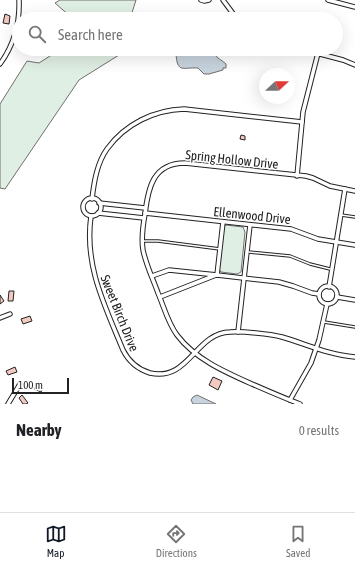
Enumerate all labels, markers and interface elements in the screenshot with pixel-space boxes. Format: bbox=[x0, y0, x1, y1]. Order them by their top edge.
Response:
search box bbox=[12, 12, 343, 56]
icon: search bbox=[26, 23, 48, 45]
text: Search here bbox=[58, 26, 123, 43]
north arrow bbox=[259, 68, 295, 104]
street label: Spring Hollow Drive bbox=[185, 147, 279, 172]
street label: Ellenwood Drive bbox=[213, 204, 291, 227]
street label: Sweet Birch Drive bbox=[97, 273, 142, 354]
scale bar bbox=[12, 376, 69, 395]
text: 100 m bbox=[18, 379, 43, 391]
text: Nearby bbox=[16, 420, 62, 440]
text: 0 results bbox=[299, 423, 339, 438]
tab: Map bbox=[45, 523, 67, 559]
tab: Directions bbox=[156, 523, 197, 559]
tab: Saved bbox=[286, 523, 310, 559]

